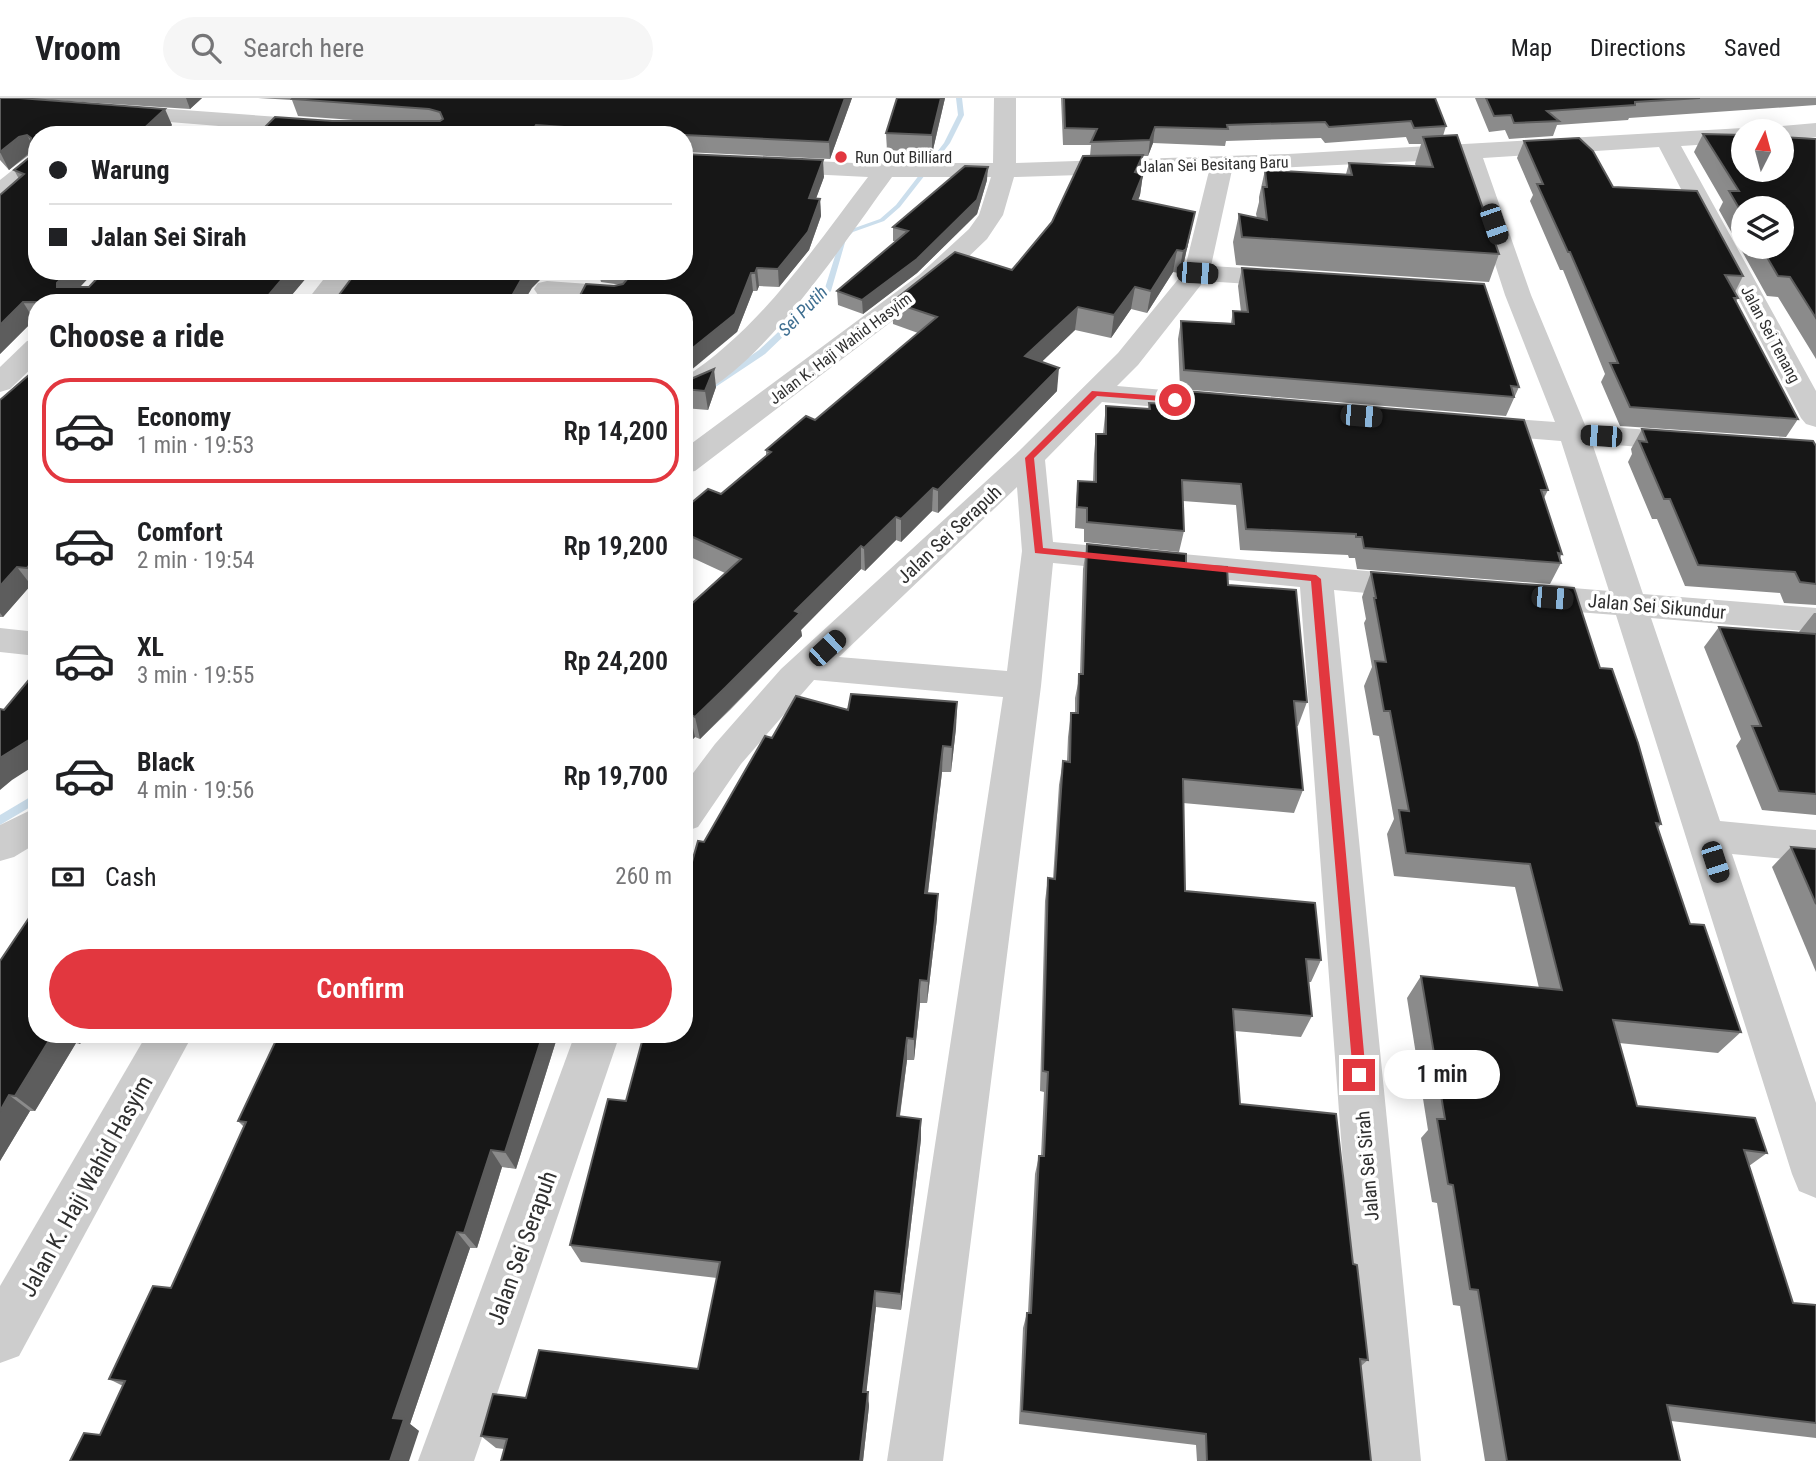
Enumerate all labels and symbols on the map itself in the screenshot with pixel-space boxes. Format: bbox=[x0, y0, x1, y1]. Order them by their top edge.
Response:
north arrow bbox=[1731, 119, 1794, 182]
place label: Run Out Billiard bbox=[855, 148, 952, 167]
marker: Run Out Billiard bbox=[833, 149, 849, 165]
street label: Jalan Sei Besitang Baru bbox=[1139, 152, 1289, 177]
car bbox=[1478, 201, 1511, 247]
car bbox=[1176, 261, 1219, 285]
water label: Sei Putih bbox=[774, 281, 831, 340]
street label: Jalan Sei Tenang bbox=[1737, 282, 1804, 386]
street label: Jalan K. Haji Wahid Hasyim bbox=[765, 289, 915, 408]
route start bbox=[1159, 384, 1191, 416]
car bbox=[1340, 404, 1383, 428]
car bbox=[1580, 424, 1623, 448]
street label: Jalan Sei Serapuh bbox=[893, 480, 1006, 588]
car bbox=[1531, 586, 1574, 610]
street label: Jalan Sei Sikundur bbox=[1587, 589, 1727, 624]
car bbox=[805, 626, 850, 670]
car bbox=[1699, 839, 1732, 885]
callout: 1 min bbox=[1384, 1051, 1499, 1100]
route end bbox=[1343, 1059, 1375, 1091]
street label: Jalan K. Haji Wahid Hasyim bbox=[14, 1071, 159, 1302]
street label: Jalan Sei Sirah bbox=[1351, 1110, 1384, 1222]
street label: Jalan Sei Serapuh bbox=[482, 1167, 563, 1329]

